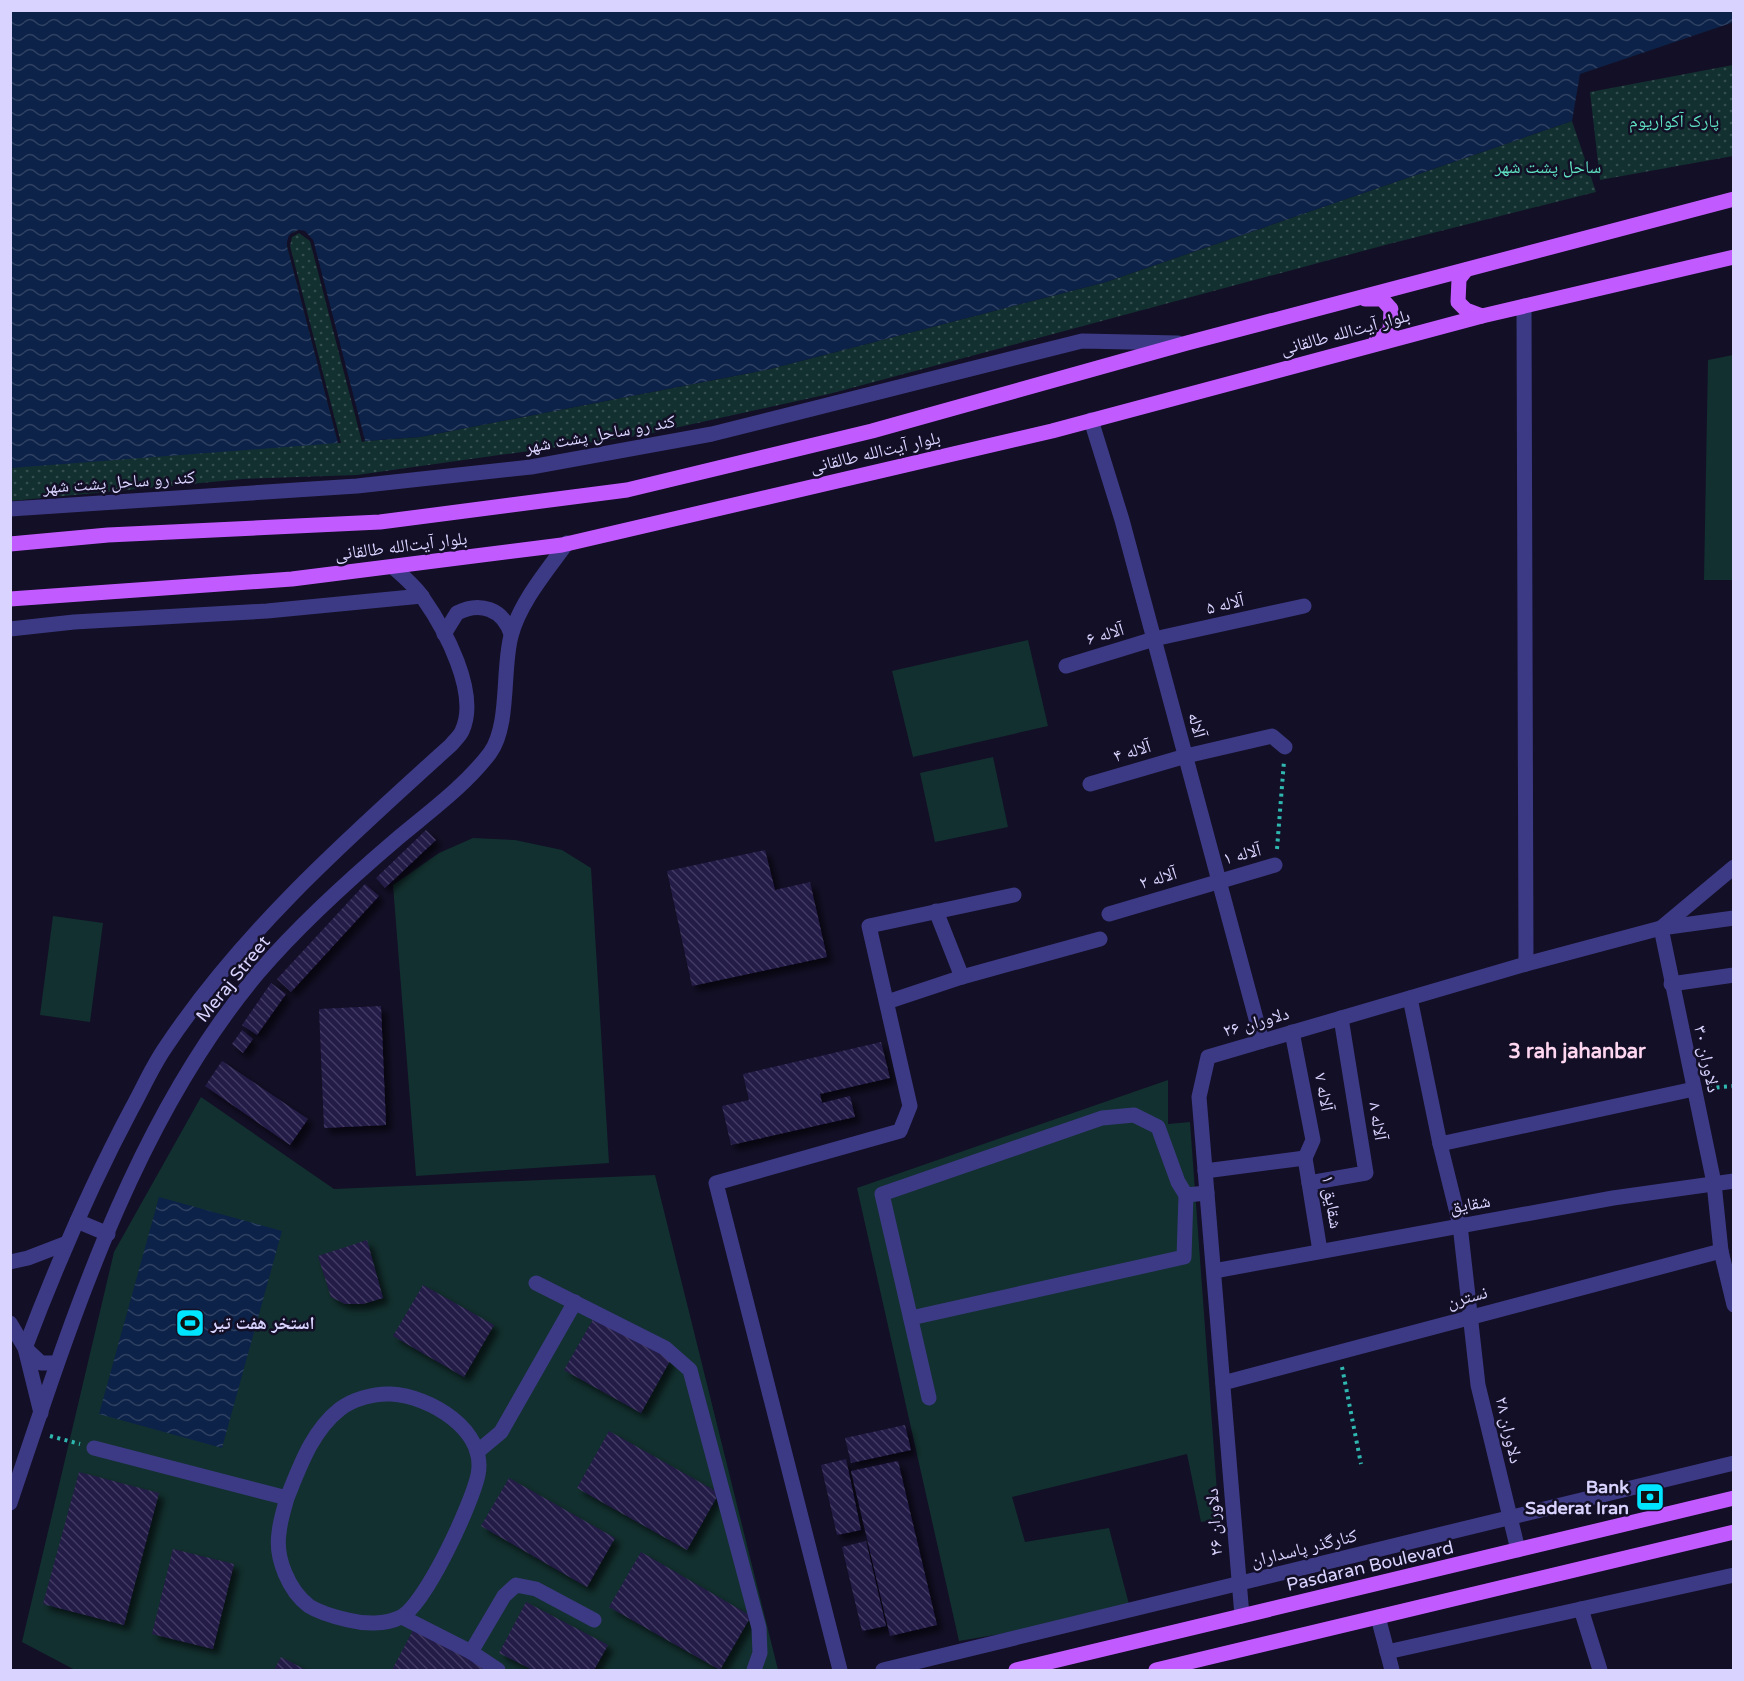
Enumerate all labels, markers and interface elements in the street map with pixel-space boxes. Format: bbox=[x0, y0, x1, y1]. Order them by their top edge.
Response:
park label: پارک آکواریوم bbox=[1629, 110, 1719, 133]
park label: ساحل پشت شهر bbox=[1494, 156, 1601, 178]
street label: بلوار آیت‌الله طالقانی bbox=[1278, 304, 1412, 360]
street label: کند رو ساحل پشت شهر bbox=[522, 410, 678, 458]
street label: بلوار آیت‌الله طالقانی bbox=[808, 426, 942, 478]
street label: کند رو ساحل پشت شهر bbox=[41, 466, 196, 499]
street label: بلوار آیت‌الله طالقانی bbox=[334, 527, 469, 565]
street label: آلاله ۵ bbox=[1204, 589, 1247, 619]
street label: آلاله ۶ bbox=[1083, 618, 1127, 650]
street label: آلاله bbox=[1183, 710, 1211, 741]
street label: آلاله ۴ bbox=[1110, 735, 1154, 767]
street label: آلاله ۱ bbox=[1221, 838, 1264, 870]
street label: آلاله ۲ bbox=[1136, 862, 1180, 894]
street label: Meraj Street bbox=[191, 931, 275, 1027]
street label: دلاوران ۲۶ bbox=[1220, 1002, 1292, 1042]
street label: دلاوران ۳۰ bbox=[1689, 1024, 1725, 1094]
district label: 3 rah jahanbar bbox=[1508, 1040, 1646, 1064]
street label: آلاله ۷ bbox=[1310, 1071, 1339, 1113]
street label: آلاله ۸ bbox=[1364, 1100, 1392, 1142]
street label: شقایق ۱ bbox=[1317, 1174, 1347, 1230]
street label: شقایق bbox=[1448, 1190, 1492, 1218]
street label: نسترن bbox=[1444, 1281, 1490, 1313]
sports icon: استخر هفت تیر bbox=[174, 1307, 206, 1339]
place label: استخر هفت تیر bbox=[210, 1312, 315, 1334]
street label: دلاوران ۲۸ bbox=[1491, 1394, 1527, 1466]
place label: Bank Saderat Iran bbox=[1525, 1476, 1629, 1519]
bank icon: Bank Saderat Iran bbox=[1634, 1481, 1666, 1513]
street label: دلاوران ۲۶ bbox=[1201, 1487, 1227, 1557]
street label: کنارگذر پاسداران bbox=[1248, 1524, 1360, 1572]
street label: Pasdaran Boulevard bbox=[1284, 1536, 1456, 1596]

